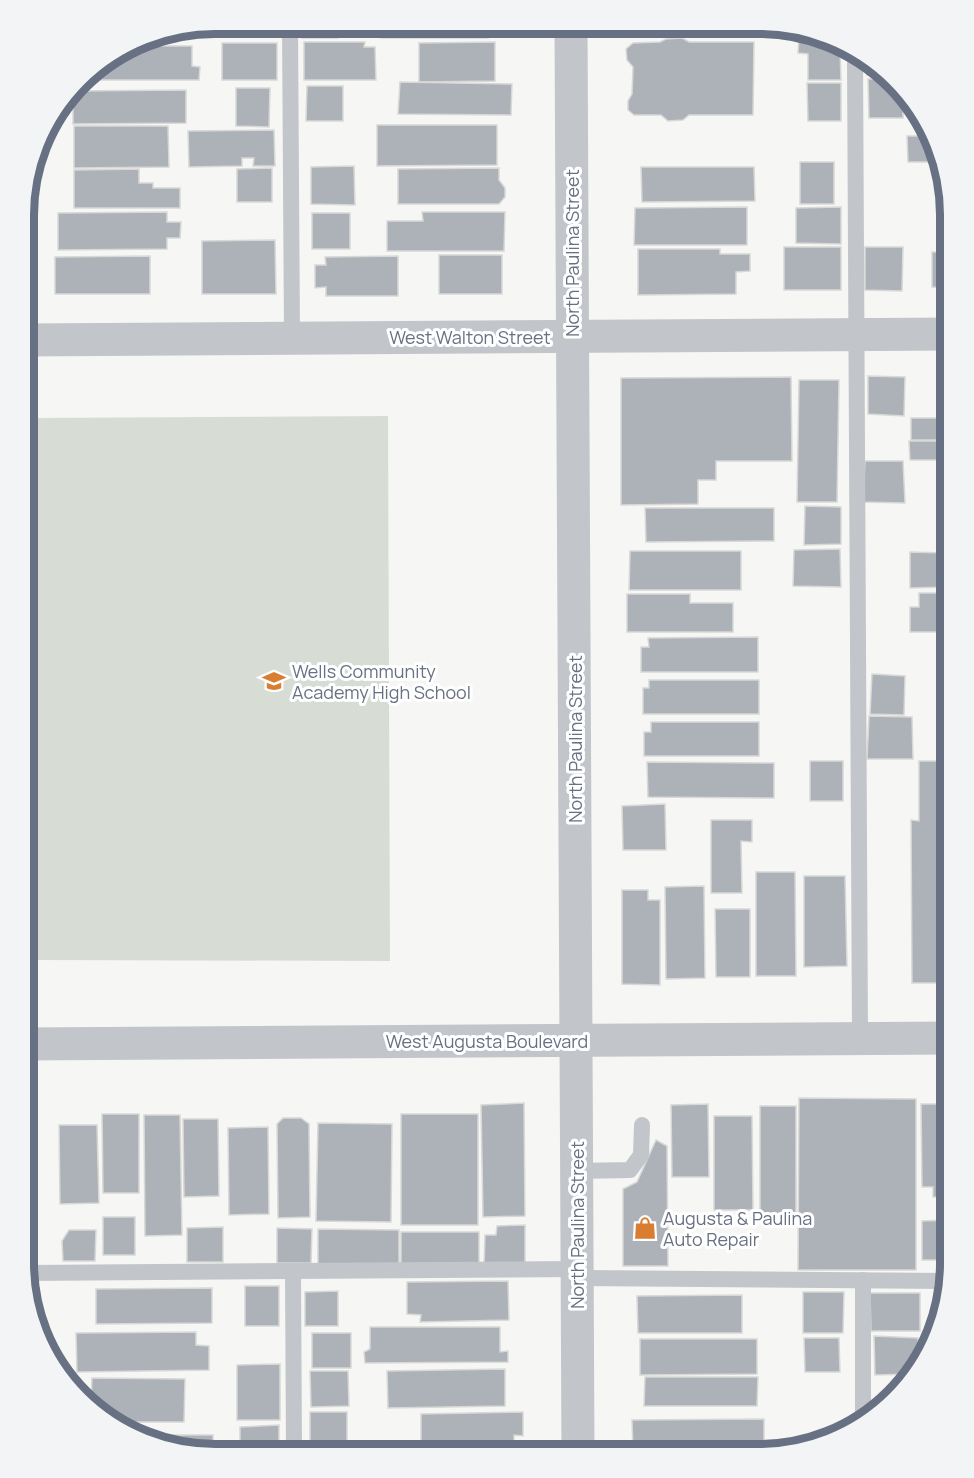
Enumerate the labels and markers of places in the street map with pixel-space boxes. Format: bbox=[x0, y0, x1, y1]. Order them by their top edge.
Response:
place label: Wells Community Academy High School bbox=[292, 659, 471, 704]
school or university icon: Wells Community Academy High School bbox=[261, 668, 287, 694]
place label: Augusta & Paulina Auto Repair bbox=[663, 1206, 812, 1251]
shop icon: Augusta & Paulina Auto Repair bbox=[632, 1215, 658, 1241]

